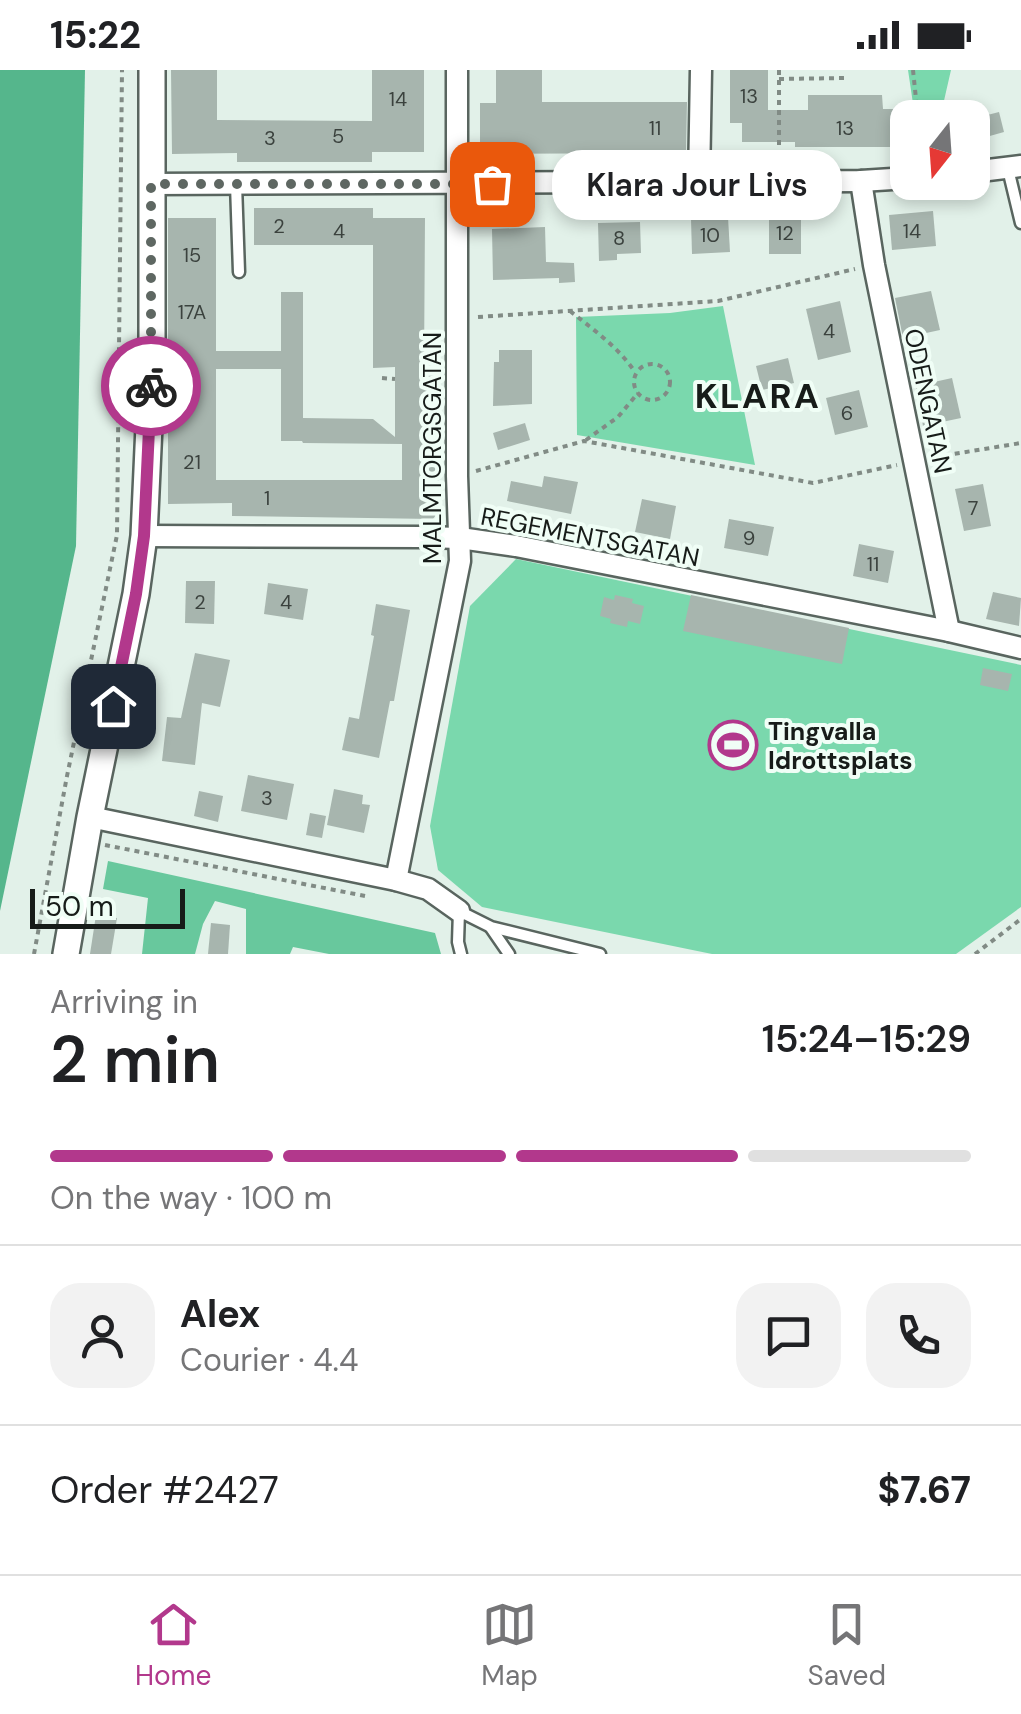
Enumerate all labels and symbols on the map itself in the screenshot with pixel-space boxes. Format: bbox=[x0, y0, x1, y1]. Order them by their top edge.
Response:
house number: 13 bbox=[740, 83, 758, 109]
house number: 14 bbox=[389, 86, 407, 112]
north arrow bbox=[890, 100, 990, 200]
house number: 11 bbox=[649, 115, 661, 141]
house number: 13 bbox=[836, 115, 854, 141]
house number: 5 bbox=[332, 123, 344, 149]
house number: 3 bbox=[264, 125, 276, 151]
pin bbox=[450, 142, 535, 227]
callout: Klara Jour Livs bbox=[552, 149, 842, 219]
house number: 2 bbox=[273, 213, 285, 239]
house number: 4 bbox=[333, 218, 345, 244]
house number: 14 bbox=[903, 218, 921, 244]
house number: 12 bbox=[776, 220, 794, 246]
house number: 10 bbox=[700, 222, 720, 248]
house number: 8 bbox=[613, 225, 625, 251]
house number: 15 bbox=[183, 242, 201, 268]
house number: 17A bbox=[178, 299, 206, 325]
house number: 4 bbox=[823, 318, 835, 344]
street label: ODENGATAN bbox=[897, 325, 959, 477]
street label: MALMTORGSGATAN bbox=[416, 332, 449, 564]
courier bbox=[101, 336, 201, 436]
district label: KLARA bbox=[695, 373, 821, 419]
house number: 6 bbox=[841, 400, 853, 426]
house number: 21 bbox=[183, 449, 201, 475]
house number: 1 bbox=[264, 485, 270, 511]
house number: 7 bbox=[968, 495, 978, 521]
street label: REGEMENTSGATAN bbox=[478, 500, 702, 574]
house number: 9 bbox=[743, 525, 755, 551]
house number: 11 bbox=[867, 551, 879, 577]
house number: 2 bbox=[194, 589, 206, 615]
house number: 4 bbox=[280, 589, 292, 615]
pin bbox=[71, 664, 156, 749]
place label: Tingvalla Idrottsplats bbox=[768, 715, 913, 777]
sports icon: Tingvalla Idrottsplats bbox=[707, 719, 759, 771]
house number: 3 bbox=[261, 785, 273, 811]
scale bar bbox=[30, 884, 185, 928]

